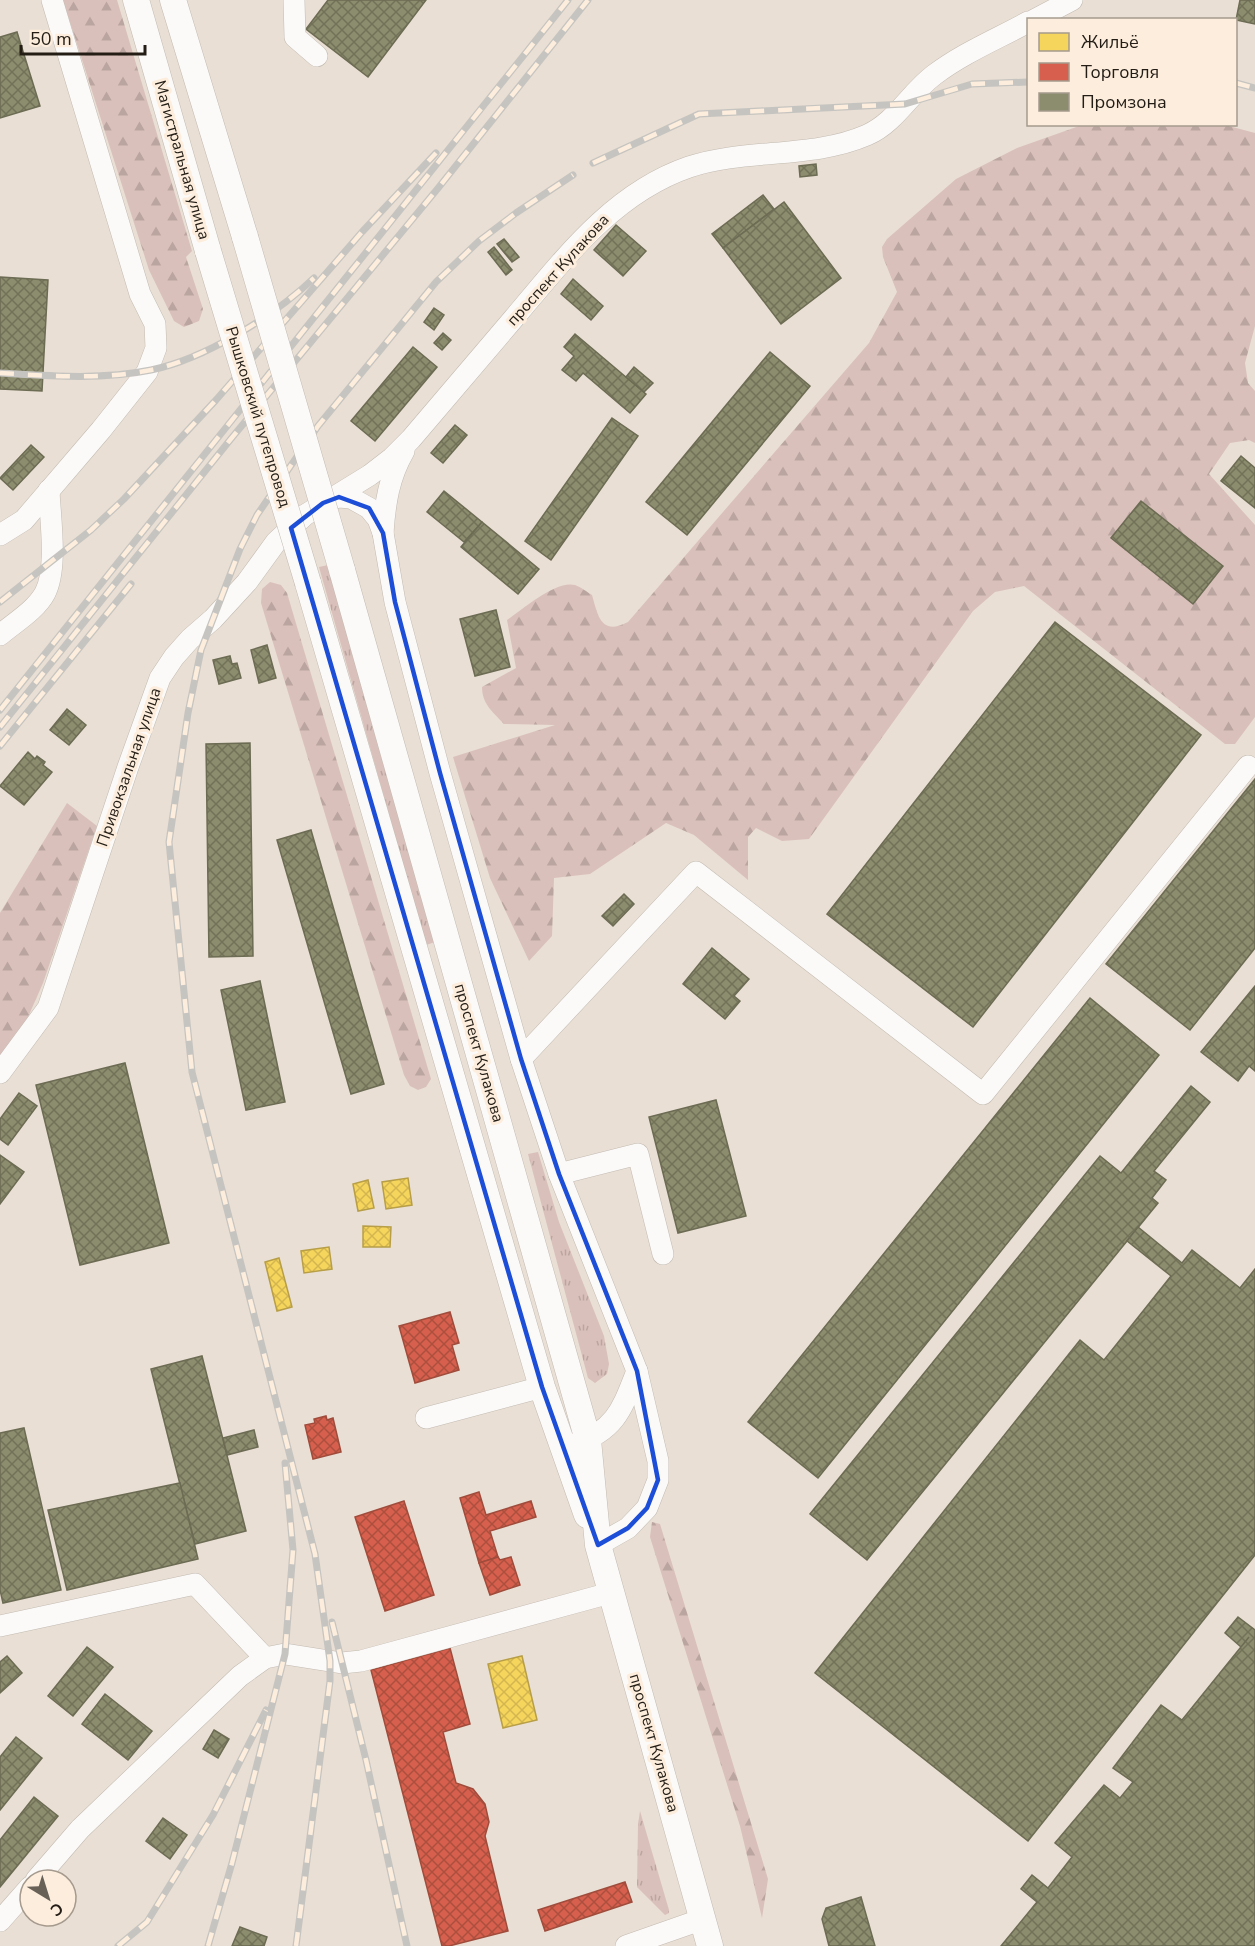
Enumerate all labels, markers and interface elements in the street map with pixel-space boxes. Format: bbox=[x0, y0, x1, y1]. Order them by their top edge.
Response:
scale bar bbox=[21, 18, 146, 56]
legend bbox=[1027, 18, 1237, 126]
text: 50 m bbox=[30, 27, 72, 51]
text: Жильё bbox=[1081, 30, 1139, 54]
text: Торговля bbox=[1081, 60, 1159, 84]
street label: Магистральная улица bbox=[149, 78, 215, 242]
text: Промзона bbox=[1081, 90, 1167, 114]
street label: проспект Кулакова bbox=[502, 209, 614, 331]
street label: Рышковский путепровод bbox=[220, 324, 296, 511]
street label: Привокзальная улица bbox=[91, 685, 167, 849]
street label: проспект Кулакова bbox=[449, 981, 509, 1125]
street label: проспект Кулакова bbox=[624, 1671, 684, 1815]
north arrow bbox=[18, 1868, 78, 1928]
text: С bbox=[45, 1897, 68, 1921]

